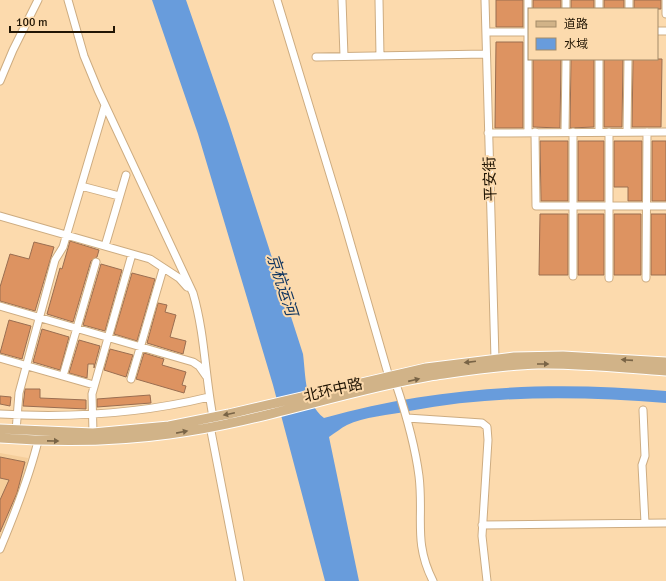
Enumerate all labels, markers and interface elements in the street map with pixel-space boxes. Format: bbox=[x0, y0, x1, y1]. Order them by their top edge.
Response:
scale bar bbox=[10, 8, 114, 34]
legend bbox=[528, 8, 658, 60]
text: 100 m bbox=[16, 15, 48, 30]
text: 道路 bbox=[564, 17, 588, 32]
text: 水域 bbox=[564, 37, 588, 52]
street label: 平安街 bbox=[480, 156, 500, 202]
water label: 京杭运河 bbox=[263, 251, 302, 321]
one-way arrow bbox=[621, 356, 633, 363]
one-way arrow bbox=[464, 359, 476, 365]
one-way arrow bbox=[537, 361, 550, 367]
street label: 北环中路 bbox=[302, 374, 364, 406]
one-way arrow bbox=[408, 377, 420, 383]
one-way arrow bbox=[223, 411, 235, 417]
one-way arrow bbox=[176, 429, 188, 435]
one-way arrow bbox=[47, 438, 60, 444]

